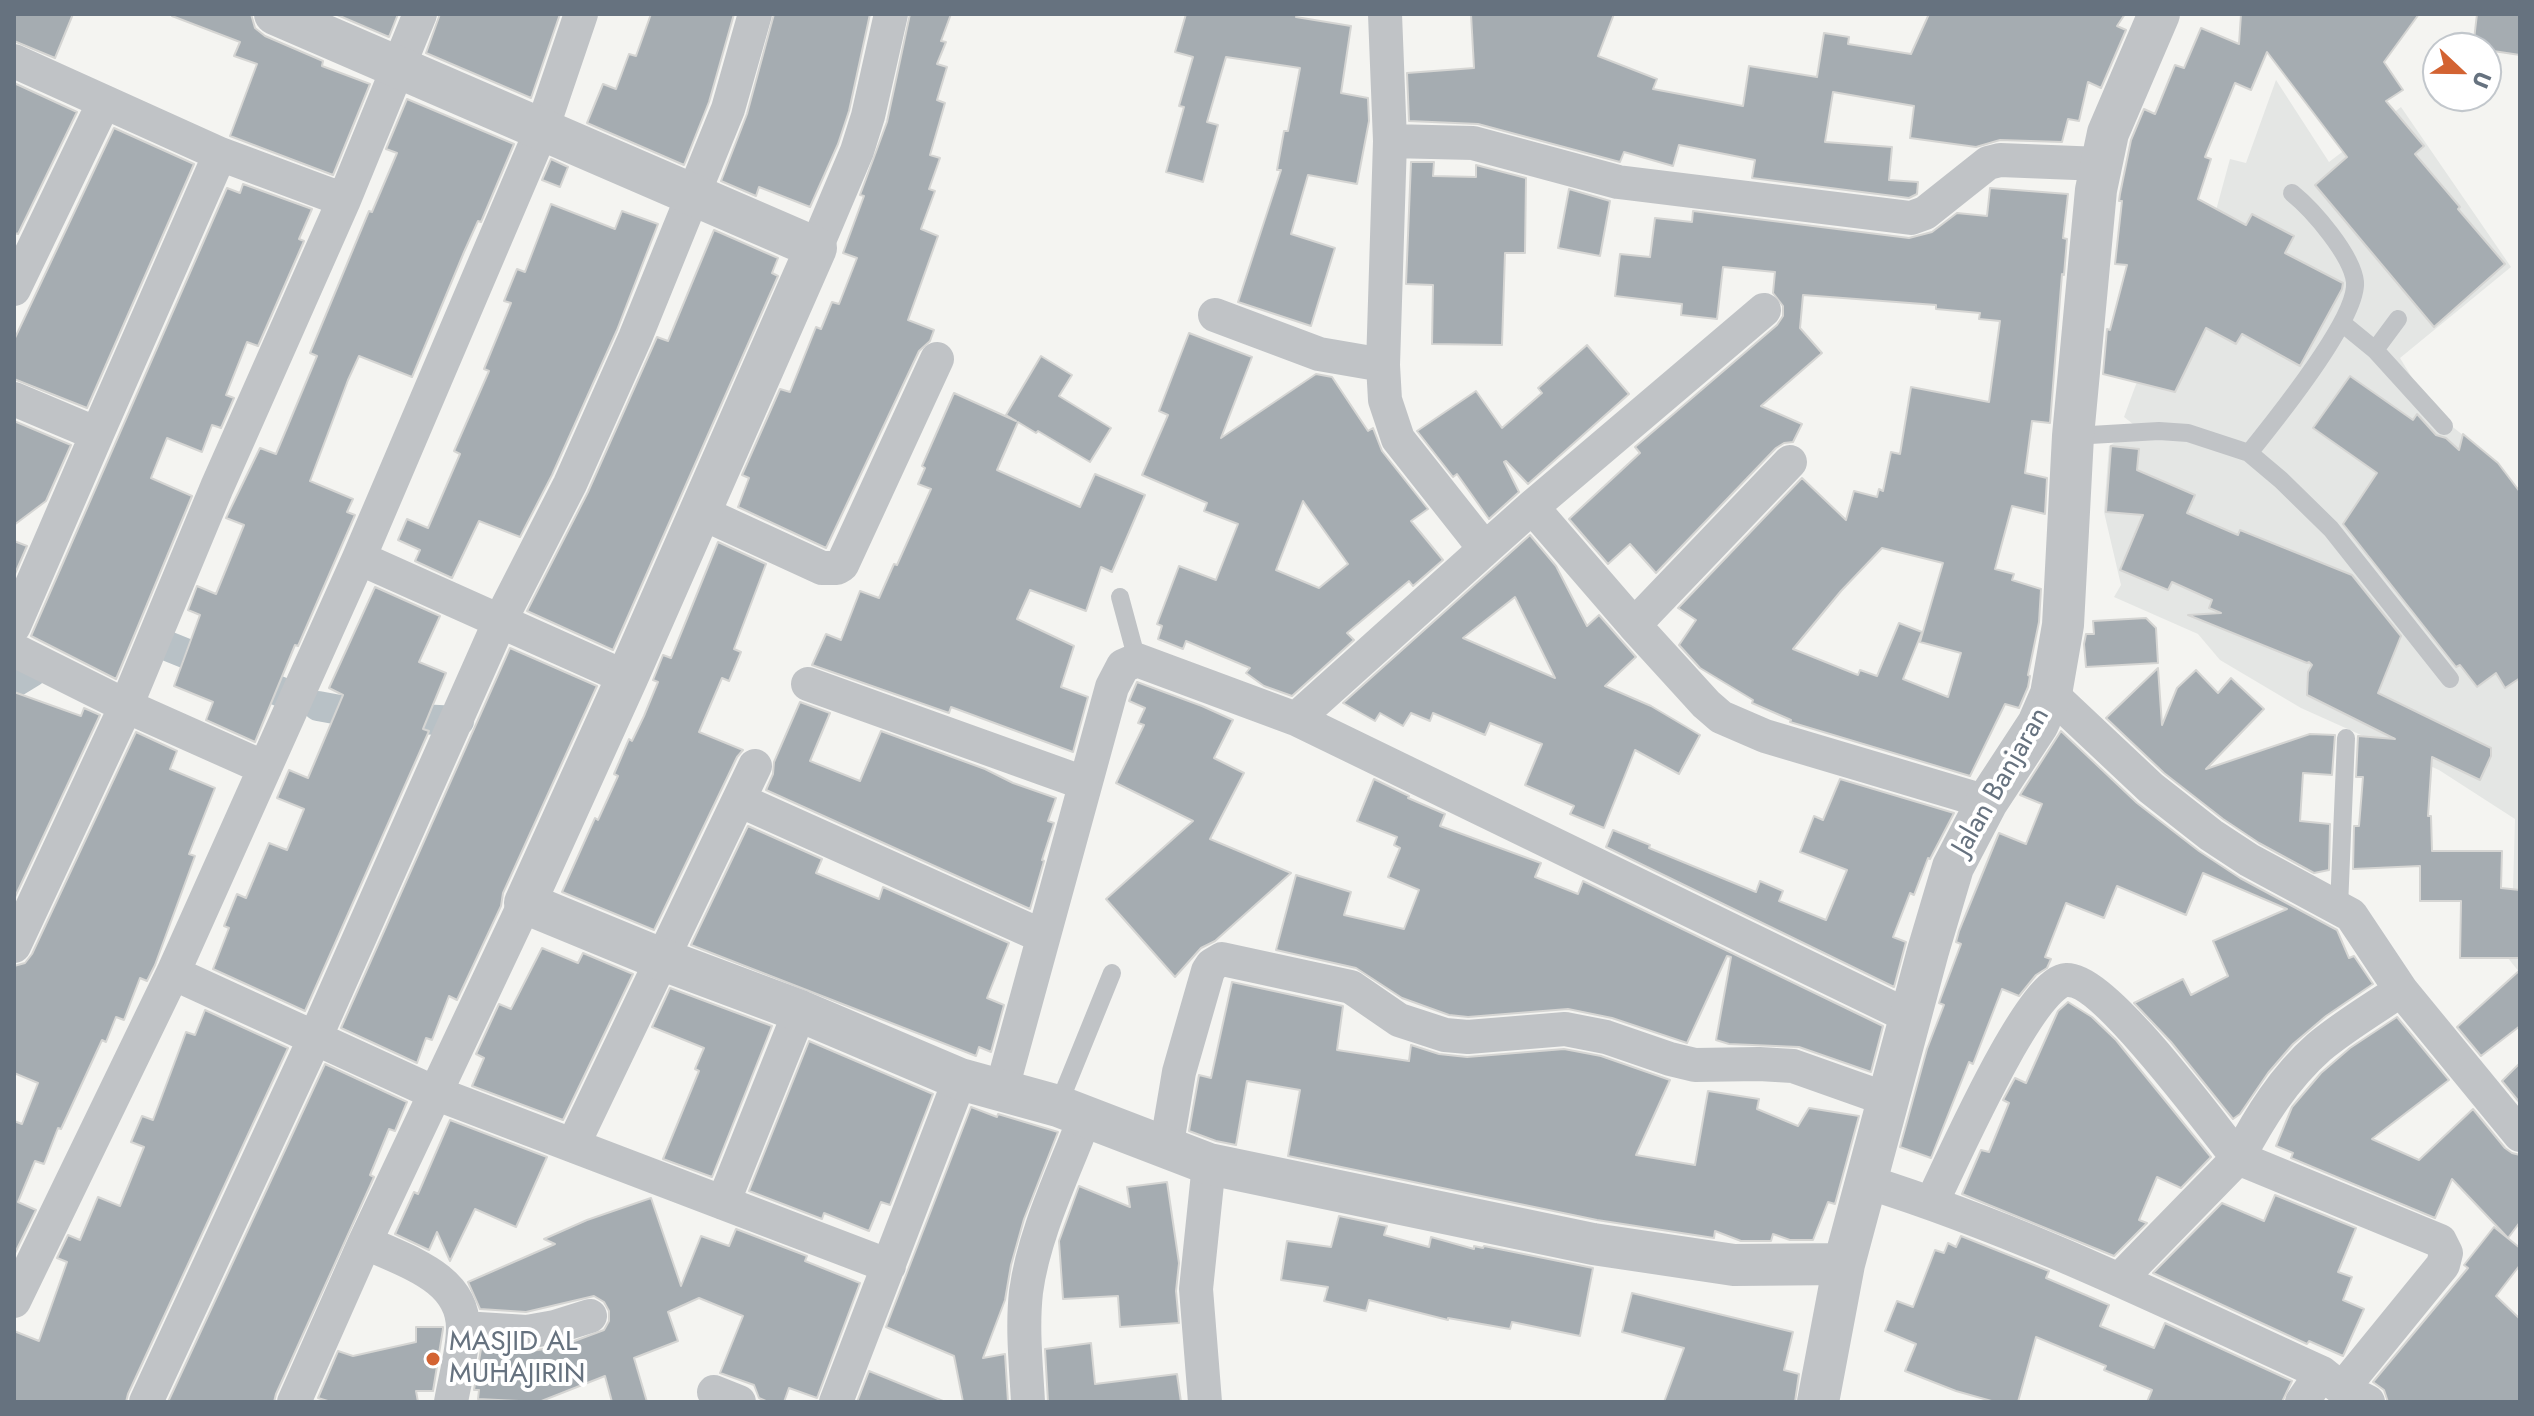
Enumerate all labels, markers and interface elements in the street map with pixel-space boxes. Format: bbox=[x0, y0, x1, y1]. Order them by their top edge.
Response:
north arrow bbox=[2422, 32, 2502, 112]
text: U bbox=[2465, 67, 2500, 93]
street label: Jalan Banjaran bbox=[1946, 702, 2058, 862]
place label: MASJID AL MUHAJIRIN bbox=[449, 1326, 586, 1392]
marker: MASJID AL MUHAJIRIN bbox=[424, 1350, 442, 1368]

